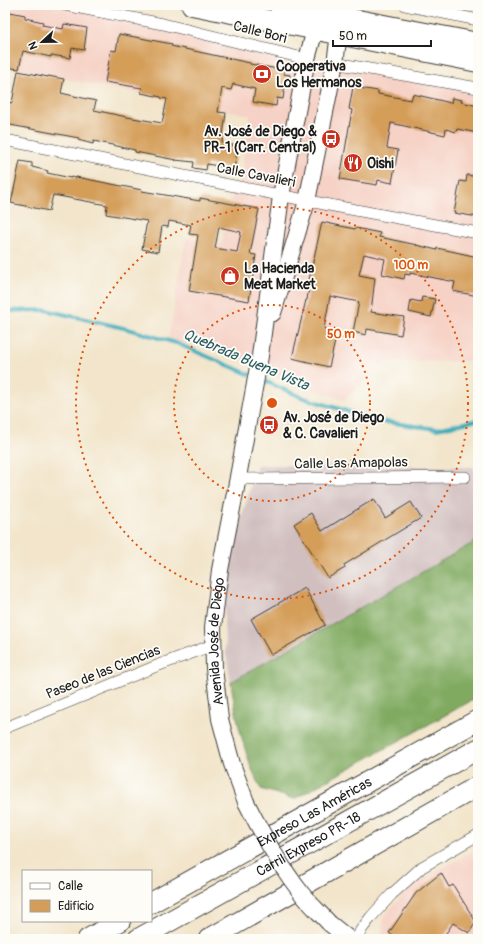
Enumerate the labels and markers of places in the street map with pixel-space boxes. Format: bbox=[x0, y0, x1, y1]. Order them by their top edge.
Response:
place label: Cooperativa Los Hermanos bbox=[276, 58, 362, 91]
bank icon: Cooperativa Los Hermanos bbox=[251, 63, 273, 85]
place label: Av. José de Diego & PR-1 (Carr. Central) bbox=[203, 123, 317, 156]
bus stop icon: Av. José de Diego & PR-1 (Carr. Central) bbox=[320, 128, 342, 150]
restaurant icon: Oishi bbox=[342, 152, 364, 174]
place label: Oishi bbox=[367, 155, 394, 172]
place label: La Hacienda Meat Market bbox=[244, 260, 316, 293]
shop icon: La Hacienda Meat Market bbox=[219, 265, 241, 287]
centre of rings bbox=[265, 396, 279, 410]
place label: Av. José de Diego & C. Cavalieri bbox=[283, 409, 385, 442]
bus stop icon: Av. José de Diego & C. Cavalieri bbox=[258, 414, 280, 436]

